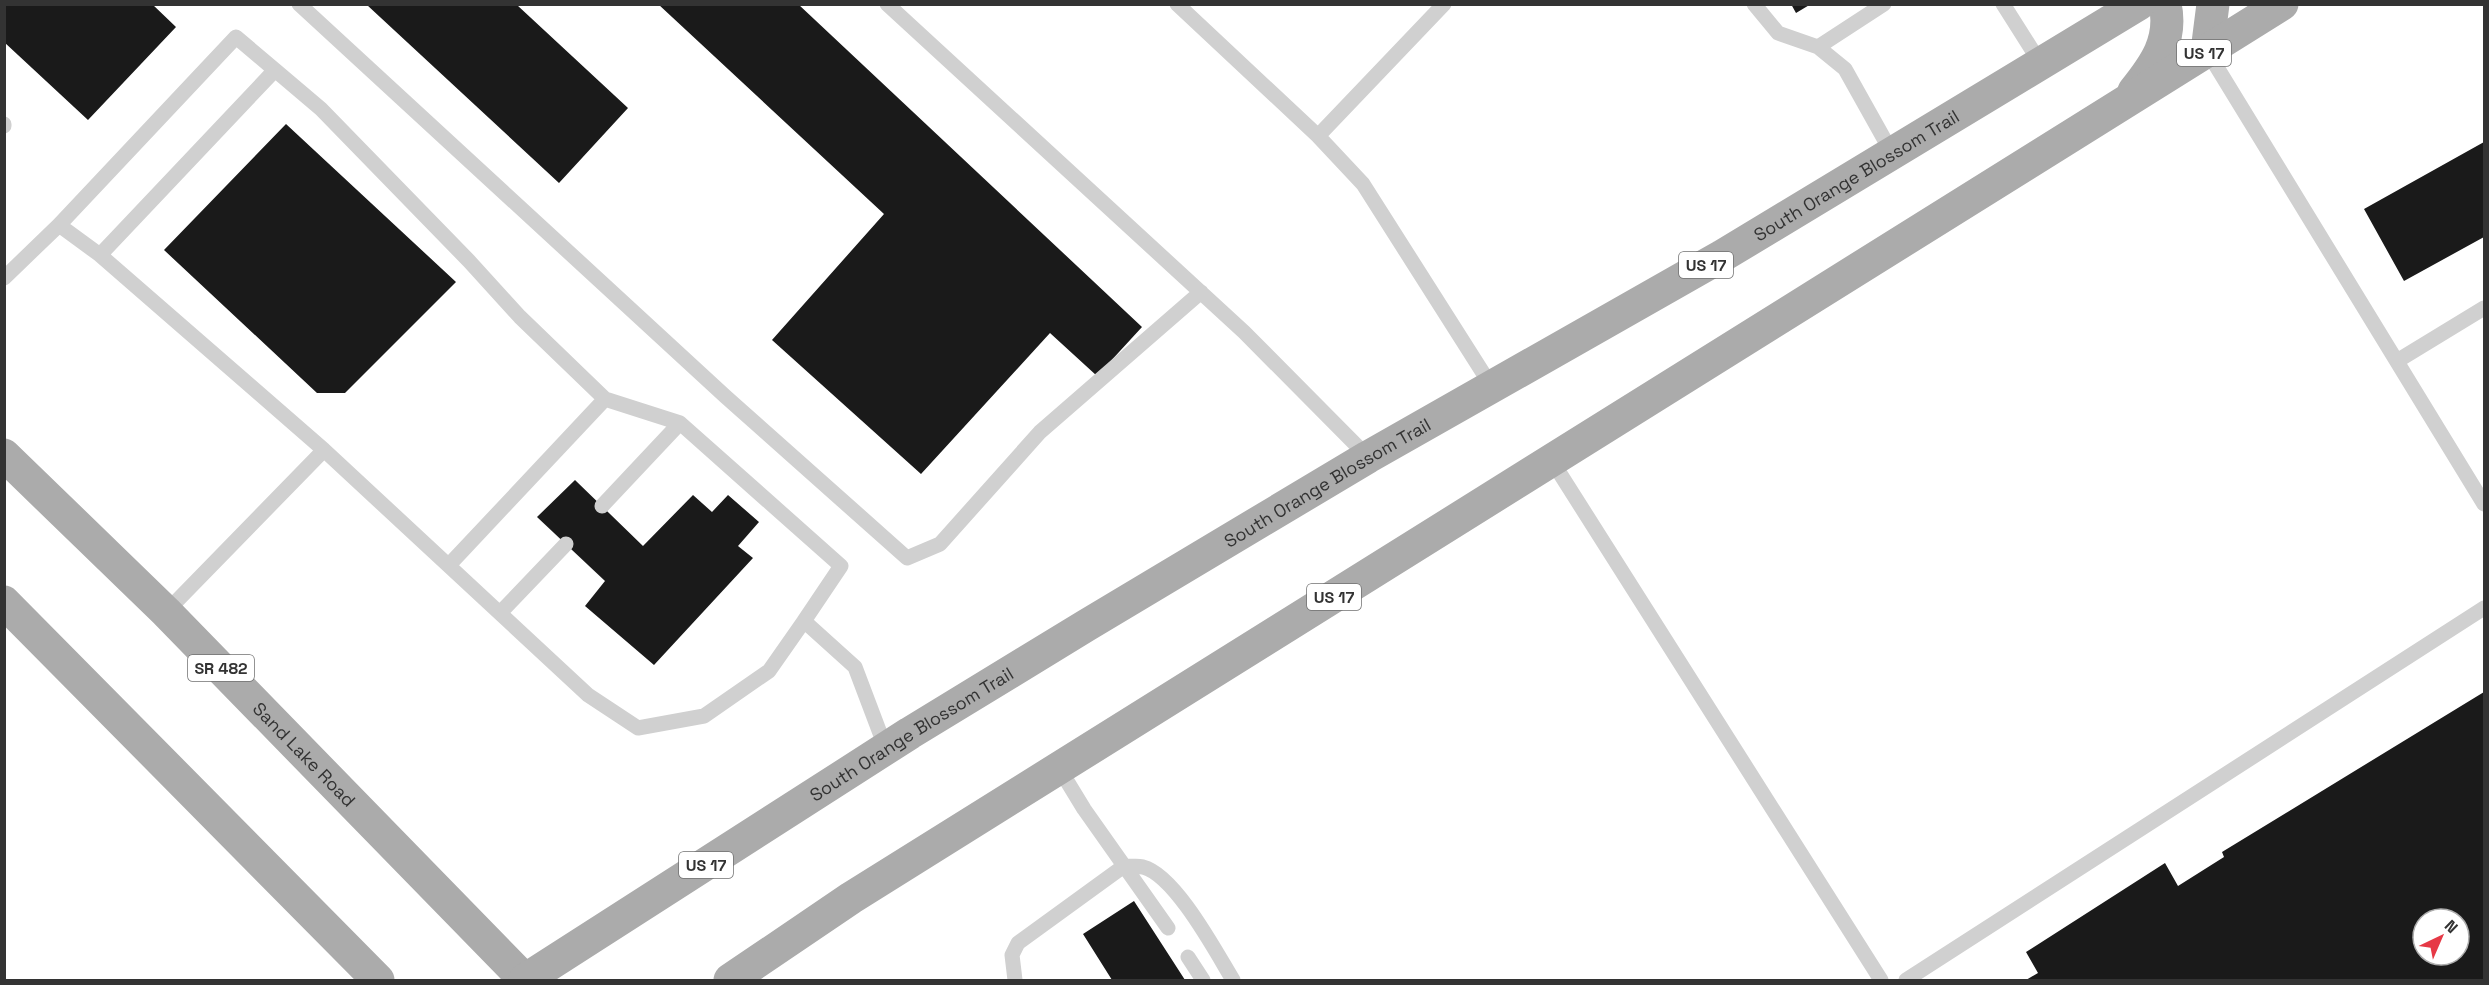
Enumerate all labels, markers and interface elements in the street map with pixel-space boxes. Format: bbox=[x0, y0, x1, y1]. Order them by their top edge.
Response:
road number: US 17 bbox=[2177, 40, 2231, 66]
street label: South Orange Blossom Trail bbox=[1749, 104, 1963, 246]
road number: US 17 bbox=[1679, 252, 1733, 278]
street label: South Orange Blossom Trail bbox=[1219, 412, 1434, 552]
road number: US 17 bbox=[1307, 584, 1361, 610]
road number: SR 482 bbox=[188, 655, 254, 681]
street label: South Orange Blossom Trail bbox=[805, 661, 1017, 806]
street label: Sand Lake Road bbox=[248, 697, 361, 811]
road number: US 17 bbox=[679, 852, 733, 878]
north arrow bbox=[2411, 907, 2471, 967]
text: N bbox=[2440, 915, 2462, 938]

